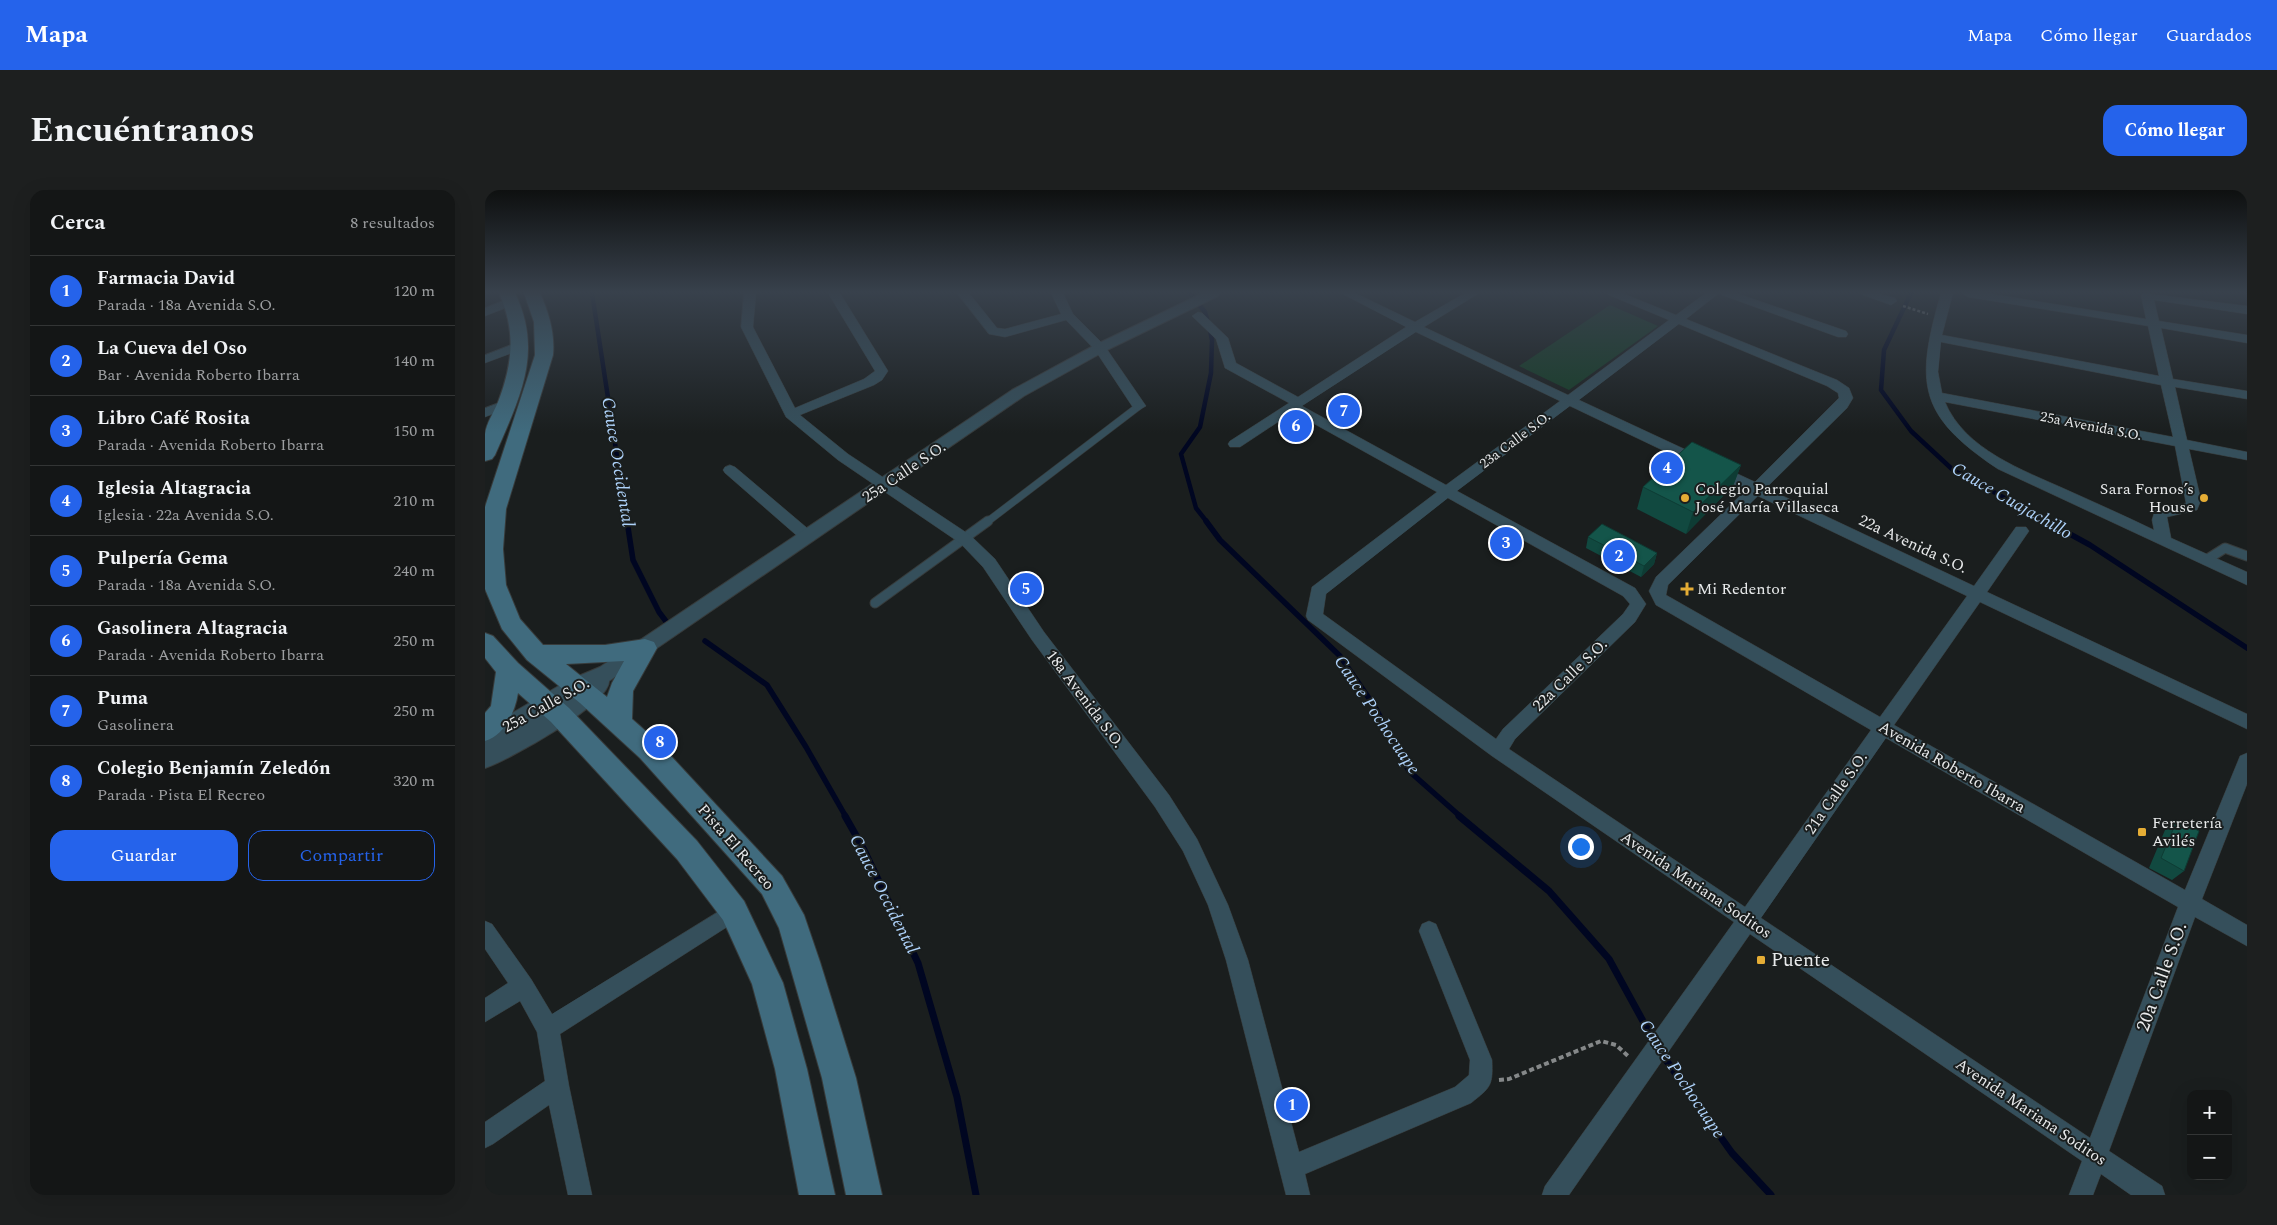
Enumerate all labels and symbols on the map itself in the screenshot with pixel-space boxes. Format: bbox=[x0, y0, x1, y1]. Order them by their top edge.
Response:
pin: 7 bbox=[1328, 392, 1360, 430]
water label: Cauce Occidental bbox=[594, 395, 642, 529]
street label: 23a Calle S.O. bbox=[1475, 406, 1555, 474]
street label: 25a Avenida S.O. bbox=[2038, 406, 2144, 446]
pin: 6 bbox=[1280, 407, 1312, 445]
street label: 25a Calle S.O. bbox=[857, 435, 951, 509]
pin: 4 bbox=[1651, 449, 1683, 487]
water label: Cauce Cuajachillo bbox=[1947, 455, 2077, 547]
place label: Colegio Parroquial José María Villaseca bbox=[1695, 477, 1839, 519]
place label: Sara Fornos’s House bbox=[2100, 477, 2194, 519]
marker: Colegio Parroquial José María Villaseca bbox=[1679, 492, 1691, 504]
marker: Sara Fornos’s House bbox=[2198, 492, 2210, 504]
street label: 22a Avenida S.O. bbox=[1855, 508, 1971, 580]
pin: 3 bbox=[1490, 524, 1522, 562]
pin: 2 bbox=[1603, 537, 1635, 575]
pin: 5 bbox=[1010, 570, 1042, 608]
place label: Mi Redentor bbox=[1697, 577, 1786, 601]
marker: Mi Redentor bbox=[1681, 583, 1693, 595]
street label: 22a Calle S.O. bbox=[1527, 633, 1613, 717]
street label: 18a Avenida S.O. bbox=[1040, 645, 1130, 753]
water label: Cauce Pochocuape bbox=[1327, 650, 1427, 780]
street label: 25a Calle S.O. bbox=[498, 671, 594, 739]
street label: Avenida Roberto Ibarra bbox=[1874, 715, 2030, 819]
pin: 8 bbox=[644, 723, 676, 761]
street label: 21a Calle S.O. bbox=[1799, 747, 1873, 839]
street label: Pista El Recreo bbox=[692, 799, 780, 895]
place label: Ferretería Avilés bbox=[2152, 811, 2222, 853]
street label: Avenida Mariana Soditos bbox=[1616, 825, 1776, 945]
marker: Ferretería Avilés bbox=[2136, 826, 2148, 838]
water label: Cauce Occidental bbox=[842, 830, 926, 959]
your location bbox=[1568, 834, 1594, 860]
street label: 20a Calle S.O. bbox=[2129, 918, 2195, 1036]
place label: Puente bbox=[1771, 946, 1830, 975]
marker: Puente bbox=[1755, 954, 1767, 966]
water label: Cauce Pochocuape bbox=[1632, 1014, 1732, 1144]
street label: Avenida Mariana Soditos bbox=[1951, 1052, 2111, 1172]
pin: 1 bbox=[1276, 1086, 1308, 1124]

